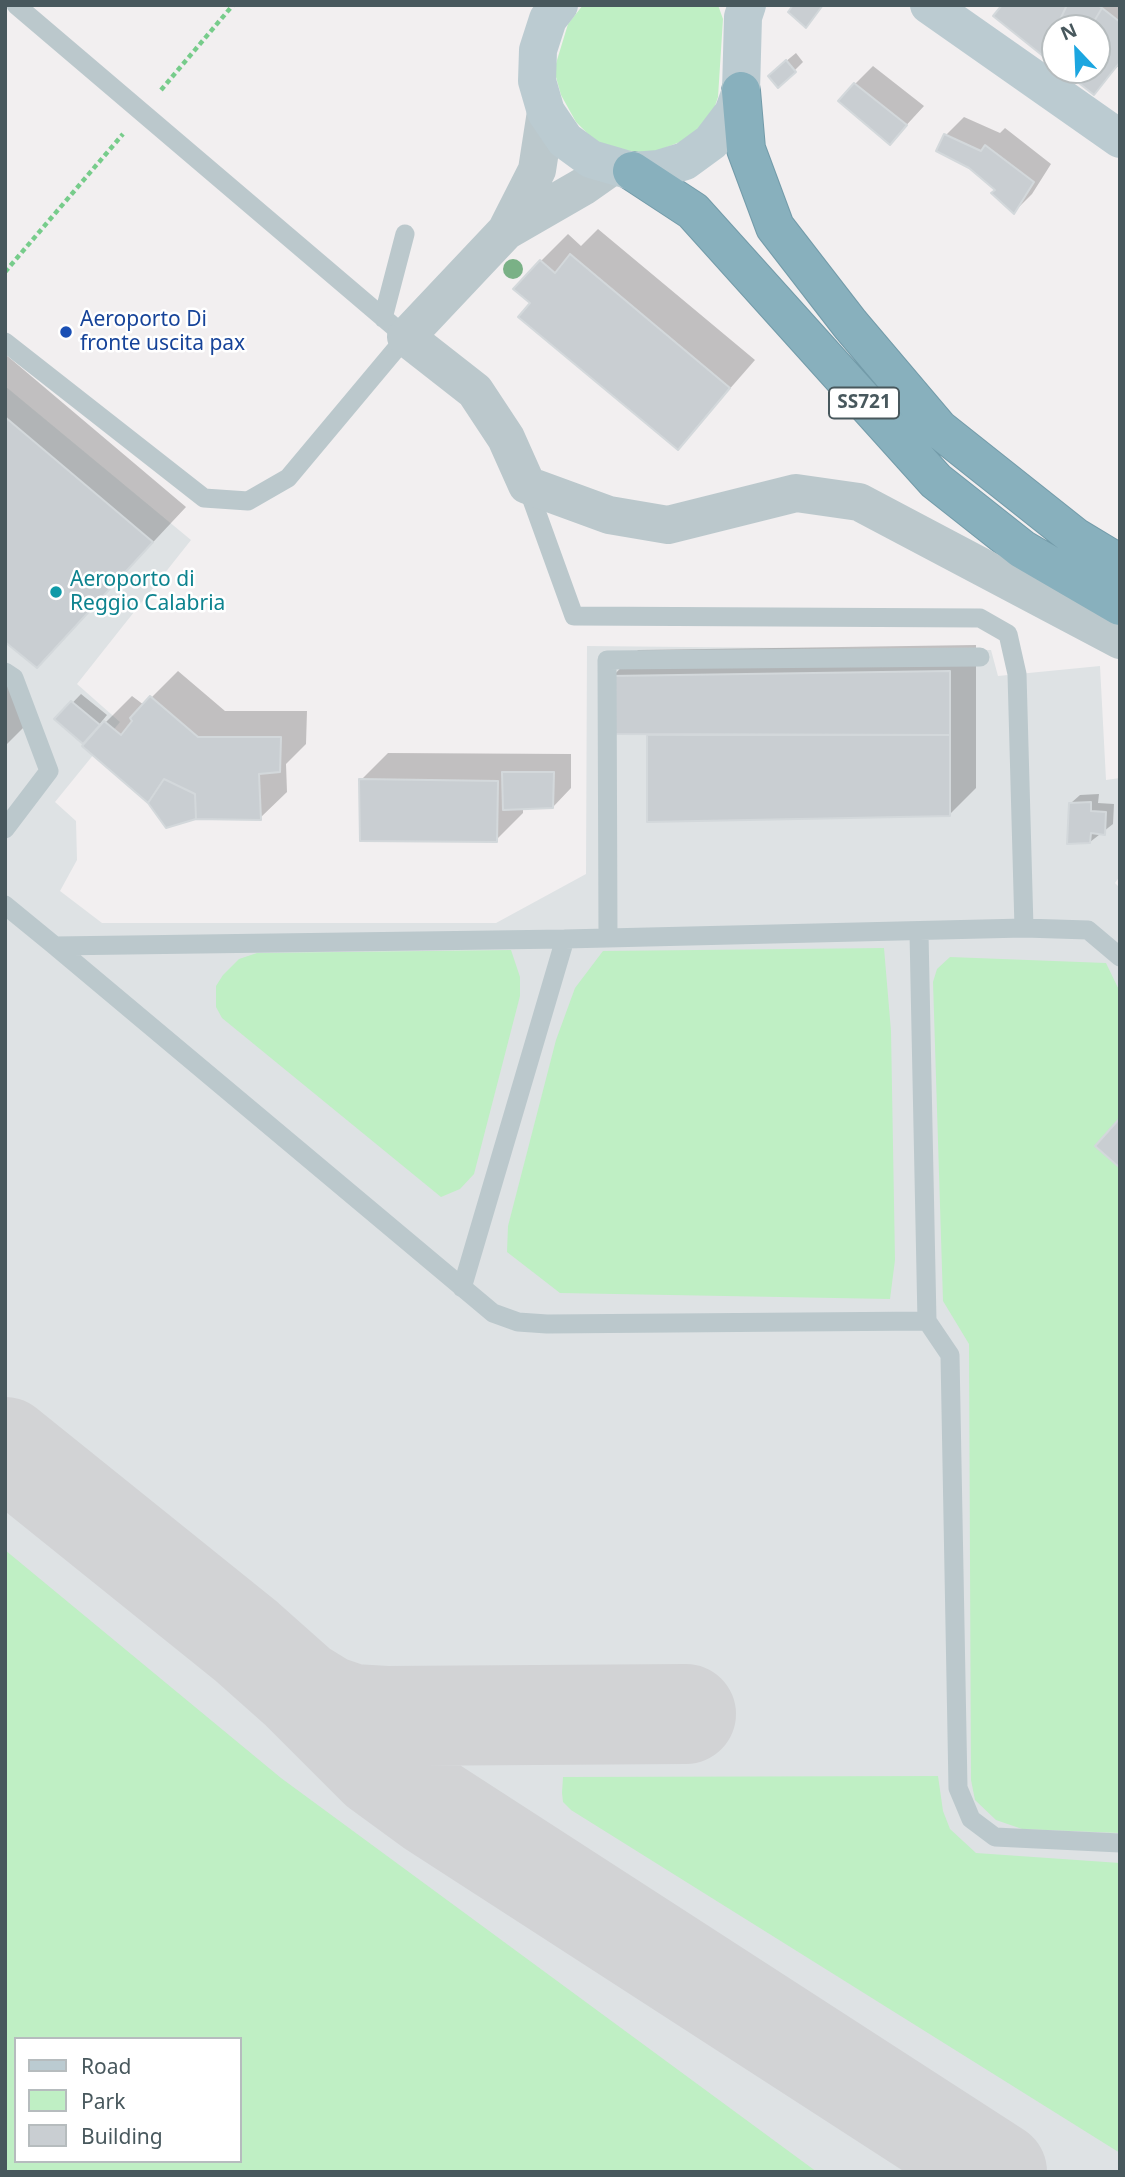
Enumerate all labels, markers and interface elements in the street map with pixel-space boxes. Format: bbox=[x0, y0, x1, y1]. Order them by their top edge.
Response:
north arrow bbox=[1041, 14, 1111, 84]
text: N bbox=[1056, 17, 1081, 46]
place label: Aeroporto Di fronte uscita pax bbox=[80, 307, 245, 357]
marker: Aeroporto Di fronte uscita pax bbox=[58, 324, 74, 340]
road number: SS721 bbox=[829, 388, 899, 418]
place label: Aeroporto di Reggio Calabria bbox=[70, 567, 225, 617]
marker: Aeroporto di Reggio Calabria bbox=[48, 584, 64, 600]
legend bbox=[14, 2037, 242, 2163]
text: Road bbox=[81, 2052, 131, 2080]
text: Park bbox=[81, 2087, 125, 2115]
text: Building bbox=[81, 2122, 163, 2150]

